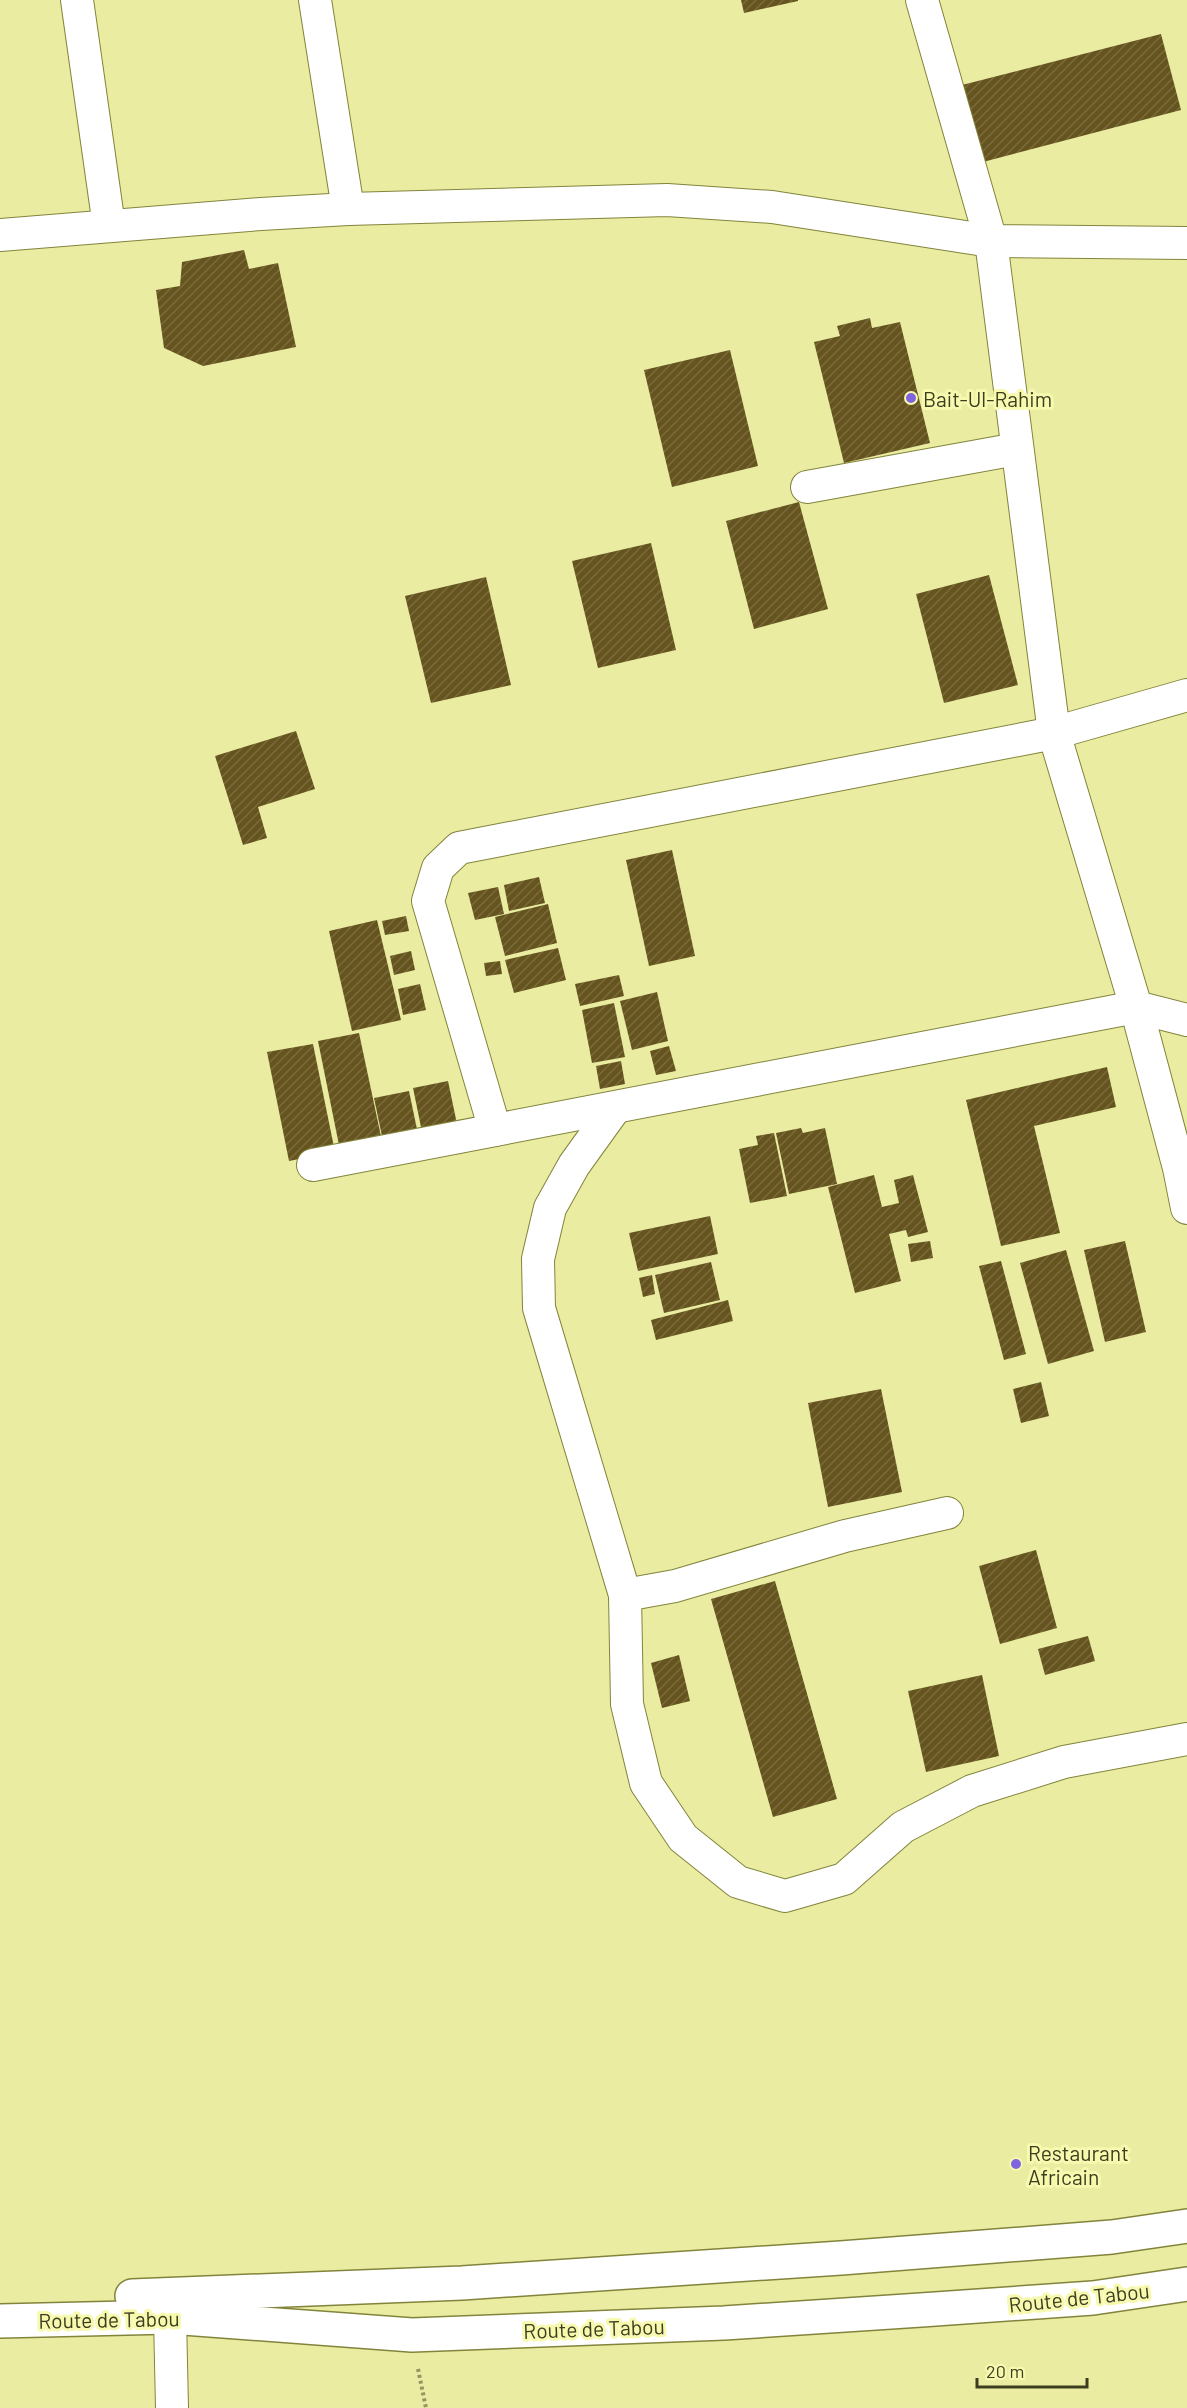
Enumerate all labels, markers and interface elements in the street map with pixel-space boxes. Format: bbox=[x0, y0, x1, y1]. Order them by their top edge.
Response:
place label: Bait-Ul-Rahim bbox=[923, 386, 1052, 411]
marker: Bait-Ul-Rahim bbox=[904, 391, 918, 405]
place label: Restaurant Africain bbox=[1028, 2140, 1129, 2189]
marker: Restaurant Africain bbox=[1009, 2157, 1023, 2171]
street label: Route de Tabou bbox=[1007, 2277, 1151, 2317]
street label: Route de Tabou bbox=[38, 2305, 180, 2333]
street label: Route de Tabou bbox=[523, 2313, 665, 2343]
scale bar bbox=[977, 2351, 1086, 2389]
text: 20 m bbox=[986, 2360, 1024, 2382]

